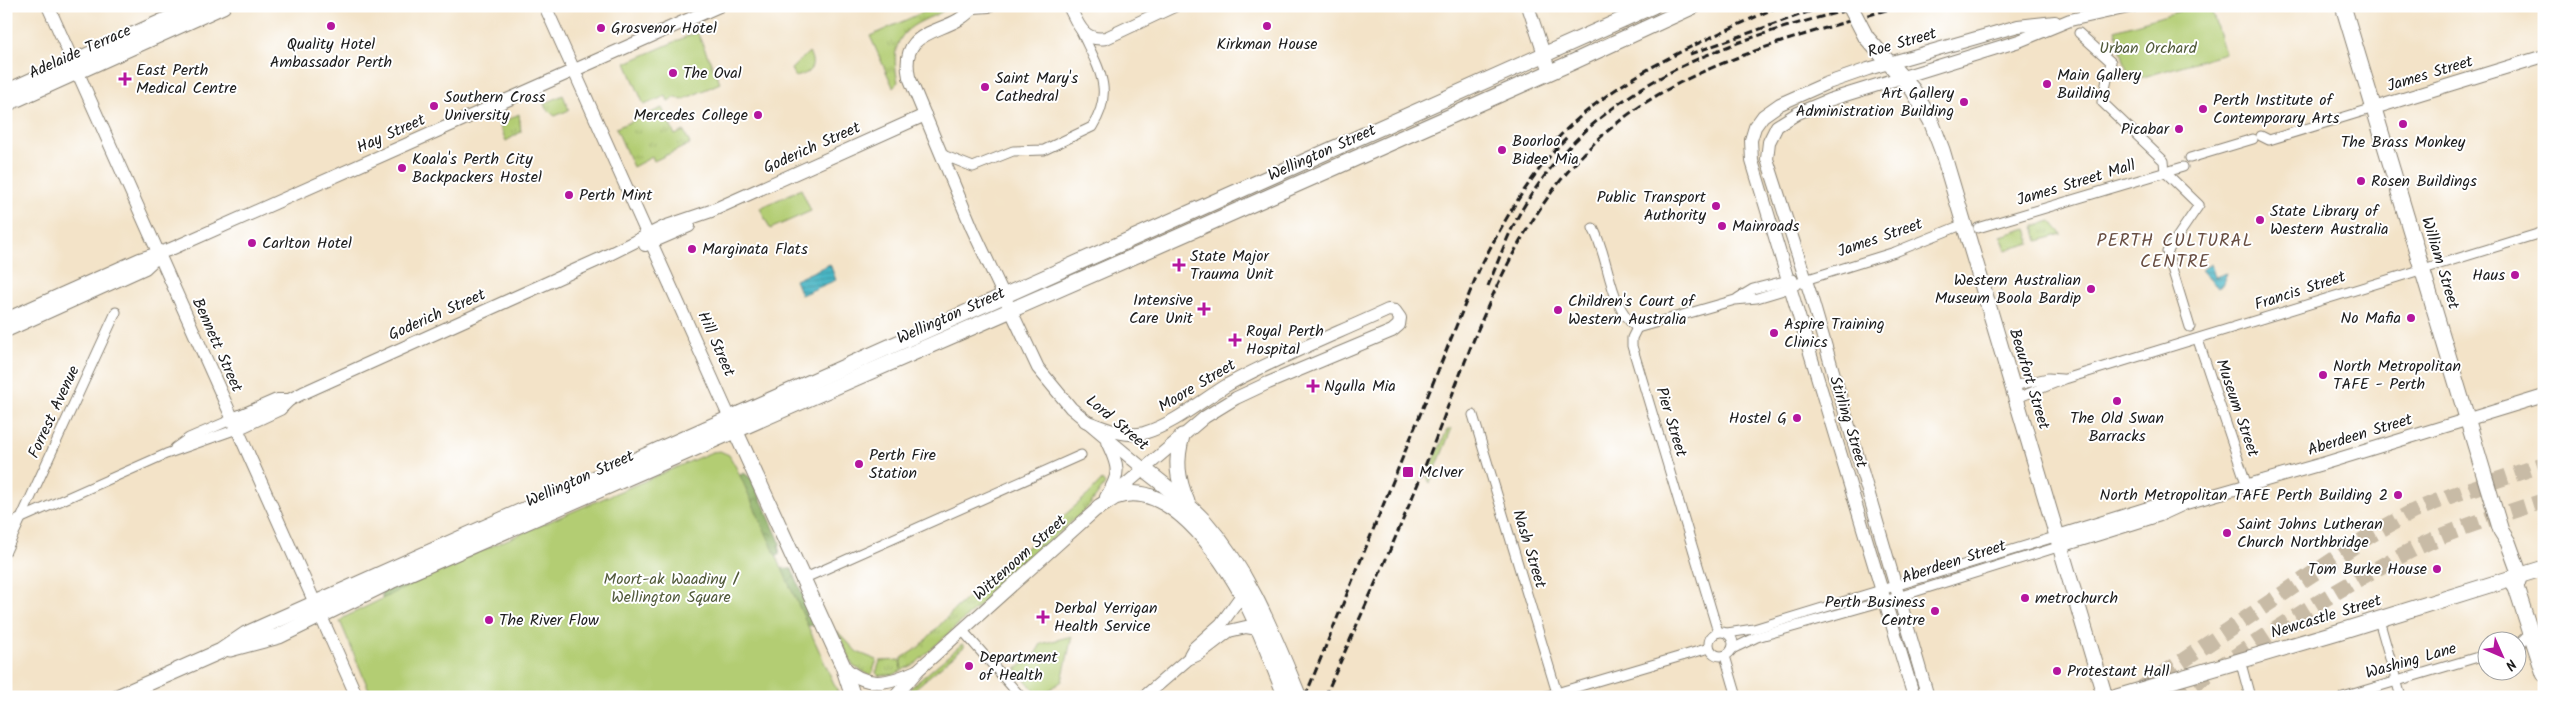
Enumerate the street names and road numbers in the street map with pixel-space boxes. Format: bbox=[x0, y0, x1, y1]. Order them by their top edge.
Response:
street label: Adelaide Terrace bbox=[25, 18, 135, 86]
street label: Roe Street bbox=[1865, 21, 1940, 65]
street label: James Street bbox=[2384, 49, 2477, 99]
street label: Hay Street bbox=[353, 107, 430, 160]
street label: Goderich Street bbox=[759, 115, 865, 181]
street label: Wellington Street bbox=[1264, 118, 1381, 188]
street label: James Street Mall bbox=[2013, 153, 2139, 213]
street label: James Street bbox=[1834, 211, 1927, 264]
street label: William Street bbox=[2414, 214, 2466, 313]
street label: Francis Street bbox=[2251, 264, 2350, 317]
street label: Wellington Street bbox=[893, 281, 1010, 351]
street label: Goderich Street bbox=[384, 282, 490, 348]
street label: Bennett Street bbox=[185, 294, 249, 397]
street label: Hill Street bbox=[690, 307, 742, 381]
street label: Beaufort Street bbox=[2002, 325, 2056, 433]
street label: Moore Street bbox=[1153, 353, 1241, 419]
street label: Museum Street bbox=[2209, 356, 2266, 461]
street label: Forrest Avenue bbox=[22, 361, 86, 463]
street label: Stirling Street bbox=[1822, 373, 1874, 472]
street label: Pier Street bbox=[1649, 384, 1694, 461]
street label: Lord Street bbox=[1080, 389, 1155, 458]
street label: Aberdeen Street bbox=[2304, 407, 2416, 463]
street label: Wellington Street bbox=[522, 444, 639, 514]
street label: Nash Street bbox=[1505, 507, 1553, 592]
street label: Wittenoom Street bbox=[968, 508, 1073, 607]
street label: Aberdeen Street bbox=[1899, 533, 2010, 591]
street label: Newcastle Street bbox=[2268, 588, 2385, 646]
street label: Washing Lane bbox=[2363, 636, 2459, 686]

